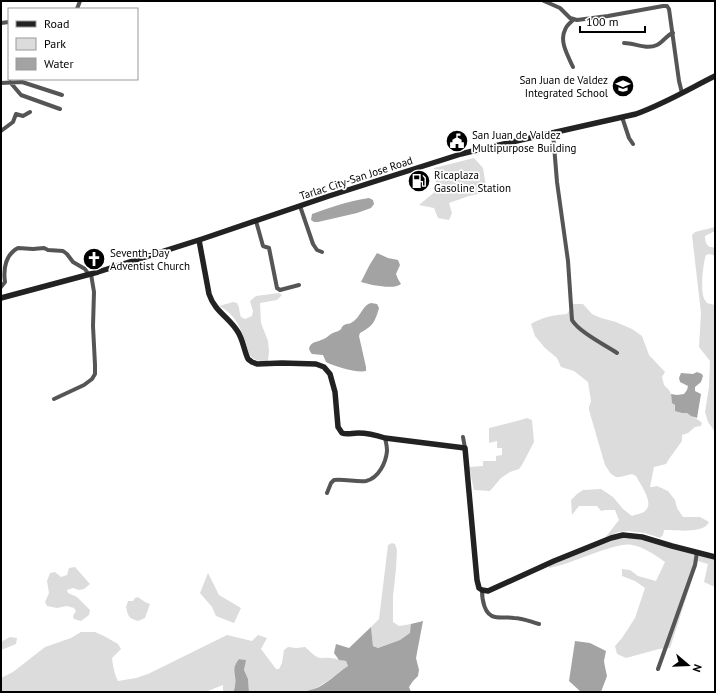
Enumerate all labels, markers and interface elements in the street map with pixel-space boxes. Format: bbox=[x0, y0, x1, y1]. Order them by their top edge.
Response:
legend bbox=[8, 8, 138, 80]
scale bar bbox=[580, 8, 645, 34]
text: 100 m bbox=[586, 14, 619, 29]
text: Road bbox=[44, 16, 69, 31]
text: Park bbox=[44, 36, 66, 51]
text: Water bbox=[44, 56, 74, 71]
place label: San Juan de Valdez Integrated School bbox=[519, 73, 609, 100]
school or university icon: San Juan de Valdez Integrated School bbox=[610, 73, 636, 99]
public building icon: San Juan de Valdez Multipurpose Building bbox=[444, 128, 470, 154]
place label: San Juan de Valdez Multipurpose Building bbox=[472, 128, 577, 155]
street label: Tarlac City-San Jose Road bbox=[298, 153, 414, 203]
fuel station icon: Ricaplaza Gasoline Station bbox=[406, 168, 432, 194]
place label: Ricaplaza Gasoline Station bbox=[434, 168, 511, 195]
church icon: Seventh-Day Adventist Church bbox=[81, 246, 107, 272]
place label: Seventh-Day Adventist Church bbox=[110, 246, 190, 273]
north arrow bbox=[668, 645, 708, 685]
text: N bbox=[690, 663, 705, 674]

